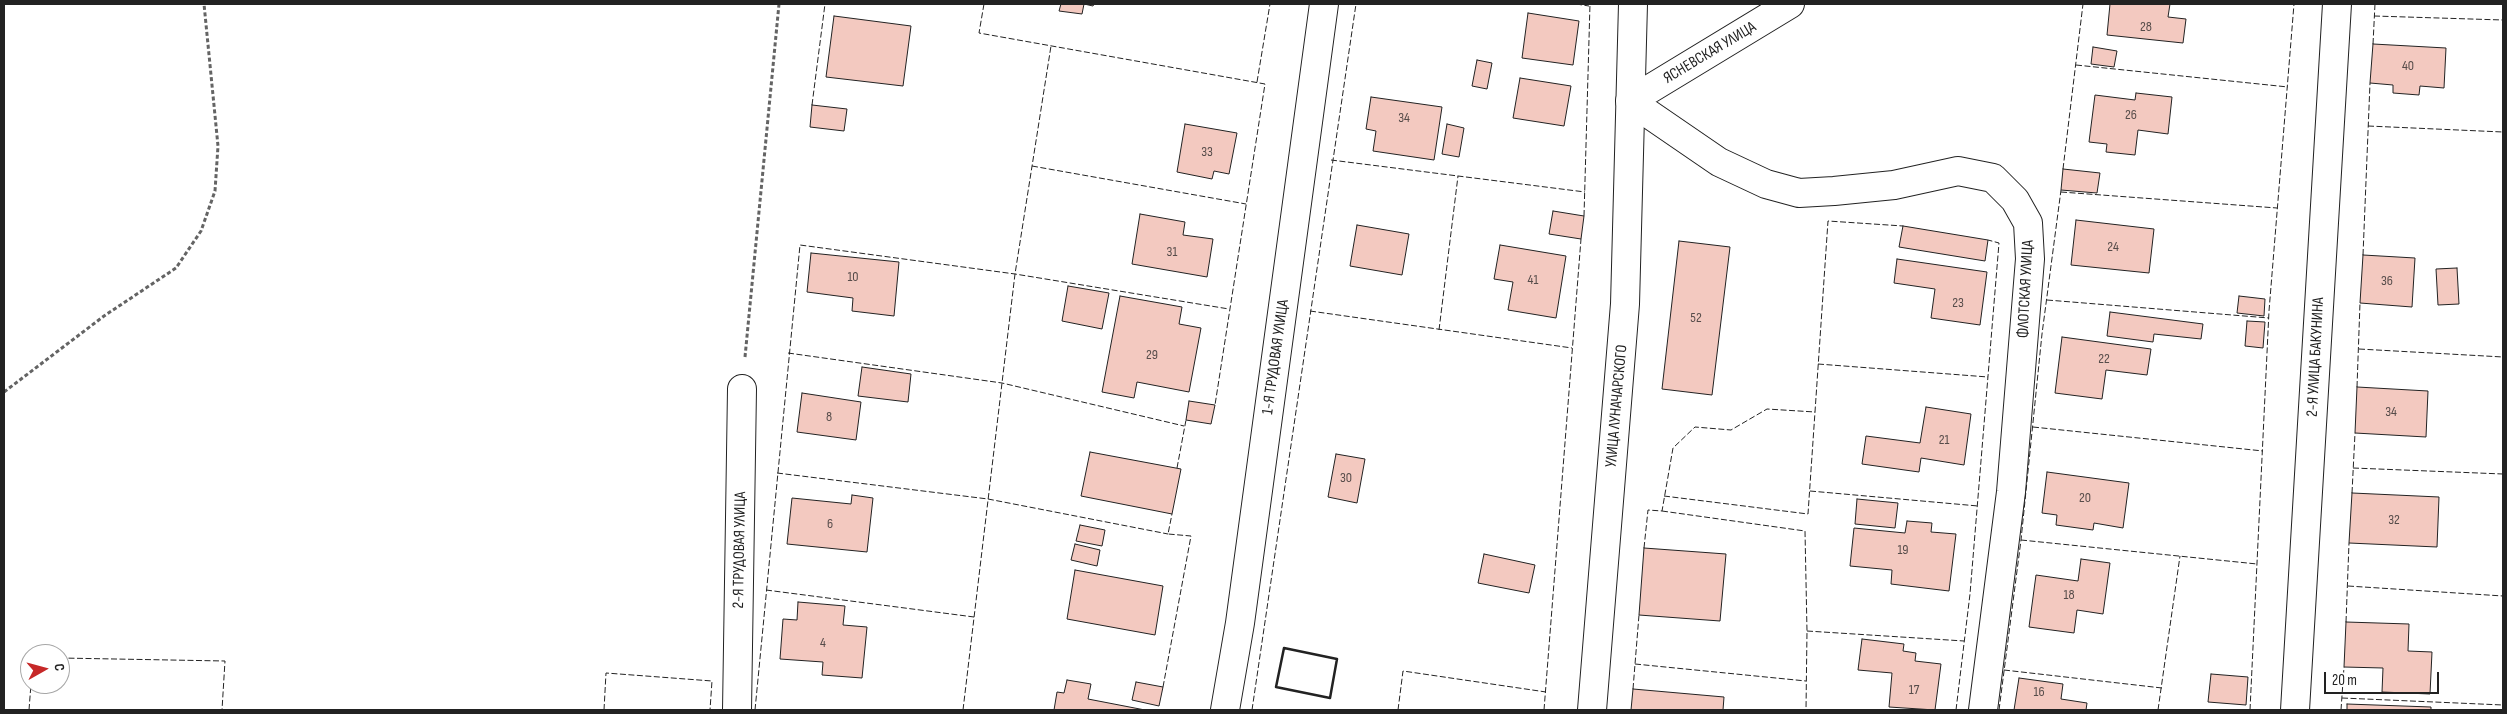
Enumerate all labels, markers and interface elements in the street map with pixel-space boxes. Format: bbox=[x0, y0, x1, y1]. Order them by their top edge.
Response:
street label: ЯСНЕВСКАЯ УЛИЦА bbox=[1660, 18, 1760, 88]
house number: 28 bbox=[2140, 19, 2152, 35]
house number: 40 bbox=[2402, 58, 2414, 74]
house number: 26 bbox=[2125, 107, 2137, 123]
house number: 34 bbox=[1398, 110, 1410, 126]
house number: 33 bbox=[1201, 144, 1213, 160]
street label: ФЛОТСКАЯ УЛИЦА bbox=[2014, 239, 2038, 339]
house number: 24 bbox=[2107, 239, 2119, 255]
house number: 31 bbox=[1167, 244, 1177, 260]
house number: 10 bbox=[847, 269, 859, 285]
house number: 41 bbox=[1528, 272, 1538, 288]
house number: 36 bbox=[2381, 273, 2393, 289]
house number: 23 bbox=[1952, 295, 1964, 311]
street label: 2-Я УЛИЦА БАКУНИНА bbox=[2303, 297, 2329, 417]
street label: 1-Я ТРУДОВАЯ УЛИЦА bbox=[1258, 298, 1294, 416]
house number: 52 bbox=[1690, 310, 1702, 326]
street label: УЛИЦА ЛУНАЧАРСКОГО bbox=[1602, 344, 1632, 468]
house number: 29 bbox=[1146, 347, 1158, 363]
house number: 22 bbox=[2098, 351, 2110, 367]
house number: 34 bbox=[2385, 404, 2397, 420]
house number: 8 bbox=[826, 409, 832, 425]
house number: 21 bbox=[1939, 432, 1949, 448]
house number: 30 bbox=[1340, 470, 1352, 486]
house number: 20 bbox=[2079, 490, 2091, 506]
street label: 2-Я ТРУДОВАЯ УЛИЦА bbox=[729, 491, 751, 609]
house number: 32 bbox=[2388, 512, 2400, 528]
house number: 6 bbox=[827, 516, 833, 532]
house number: 19 bbox=[1897, 542, 1909, 558]
house number: 18 bbox=[2063, 587, 2075, 603]
house number: 4 bbox=[820, 635, 826, 651]
north arrow bbox=[20, 644, 70, 694]
scale bar bbox=[2327, 662, 2442, 694]
text: С bbox=[51, 663, 68, 672]
text: 20 m bbox=[2332, 671, 2357, 690]
house number: 17 bbox=[1909, 682, 1919, 698]
house number: 16 bbox=[2033, 684, 2045, 700]

